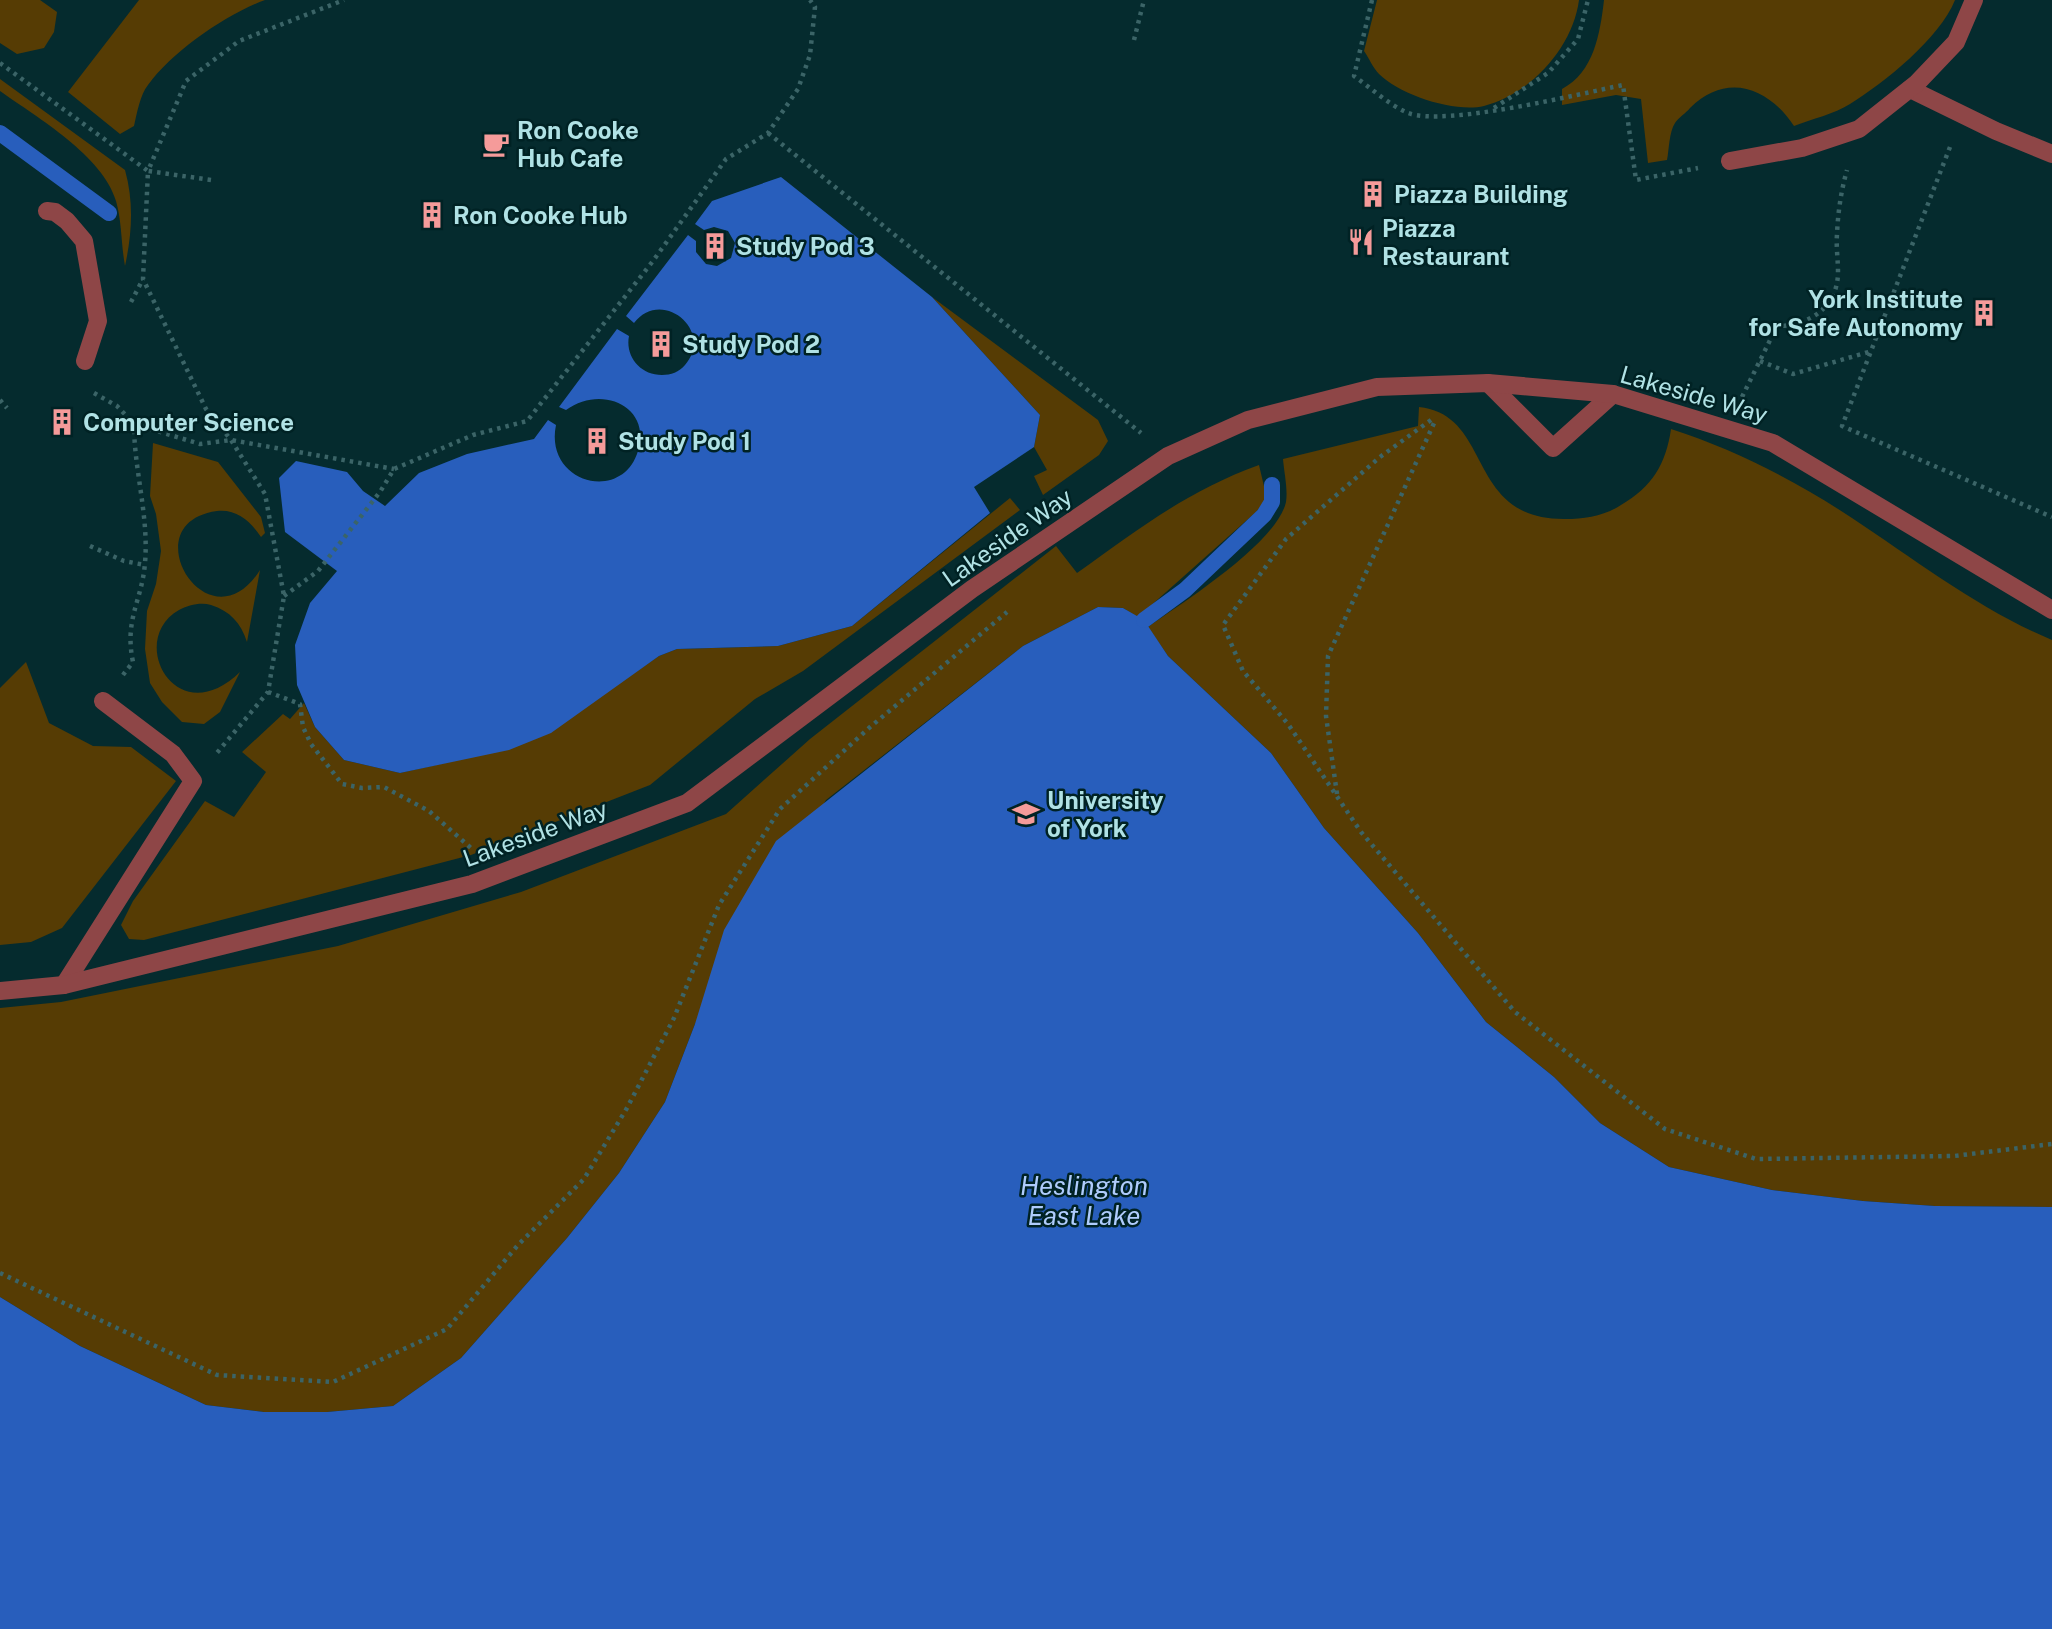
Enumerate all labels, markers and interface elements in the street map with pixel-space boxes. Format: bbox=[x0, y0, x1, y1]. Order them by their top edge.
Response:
place label: Ron Cooke Hub Cafe bbox=[517, 116, 639, 172]
cafe icon: Ron Cooke Hub Cafe bbox=[481, 129, 511, 159]
building icon: Piazza Building bbox=[1358, 179, 1388, 209]
place label: Piazza Building bbox=[1394, 180, 1568, 208]
building icon: Ron Cooke Hub bbox=[417, 200, 447, 230]
place label: Ron Cooke Hub bbox=[453, 201, 628, 229]
place label: Piazza Restaurant bbox=[1382, 214, 1510, 270]
restaurant icon: Piazza Restaurant bbox=[1346, 227, 1376, 257]
building icon: Study Pod 3 bbox=[700, 231, 730, 261]
place label: Study Pod 3 bbox=[736, 232, 875, 260]
place label: York Institute for Safe Autonomy bbox=[1749, 285, 1963, 341]
building icon: York Institute for Safe Autonomy bbox=[1969, 298, 1999, 328]
building icon: Study Pod 2 bbox=[646, 329, 676, 359]
place label: Study Pod 2 bbox=[682, 330, 820, 358]
street label: Lakeside Way bbox=[1617, 360, 1771, 428]
building icon: Computer Science bbox=[47, 407, 77, 437]
place label: Computer Science bbox=[83, 408, 294, 436]
building icon: Study Pod 1 bbox=[582, 426, 612, 456]
place label: Study Pod 1 bbox=[618, 427, 751, 455]
street label: Lakeside Way bbox=[937, 482, 1077, 592]
place label: University of York bbox=[1047, 786, 1164, 842]
street label: Lakeside Way bbox=[459, 794, 611, 872]
school or university icon: University of York bbox=[1011, 799, 1041, 829]
water label: Heslington East Lake bbox=[1020, 1170, 1148, 1231]

